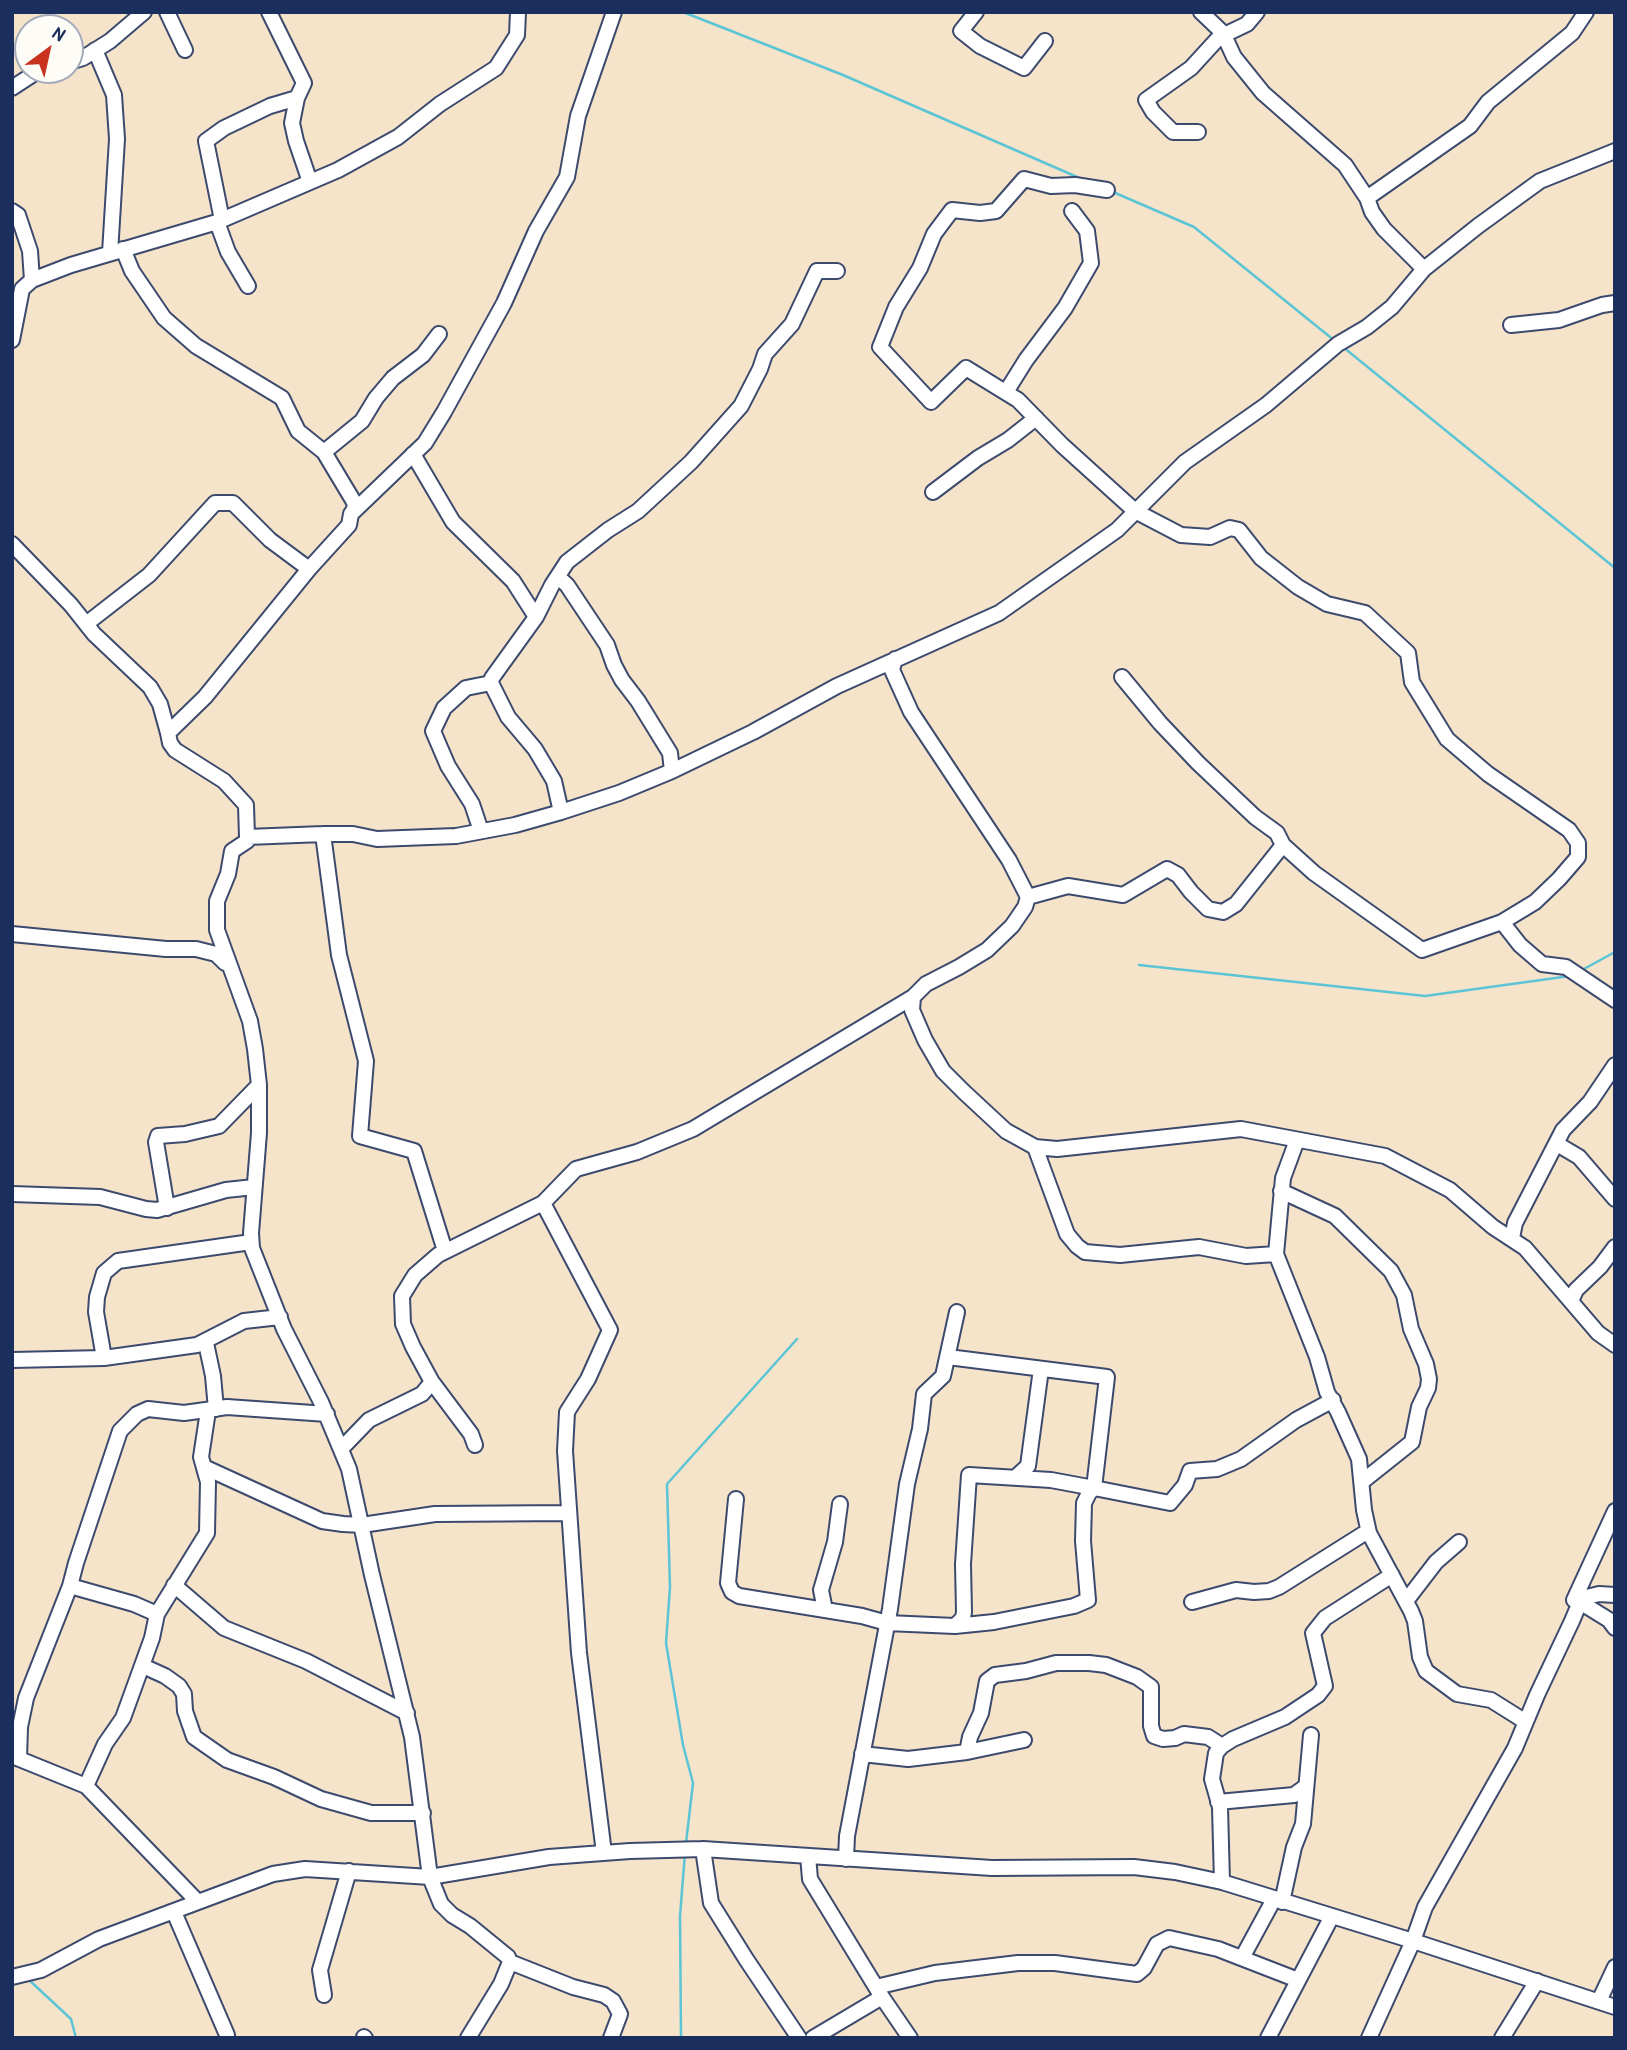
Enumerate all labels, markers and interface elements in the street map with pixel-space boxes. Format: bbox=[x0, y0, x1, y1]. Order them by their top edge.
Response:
north arrow bbox=[14, 14, 84, 84]
text: N bbox=[48, 19, 71, 47]

